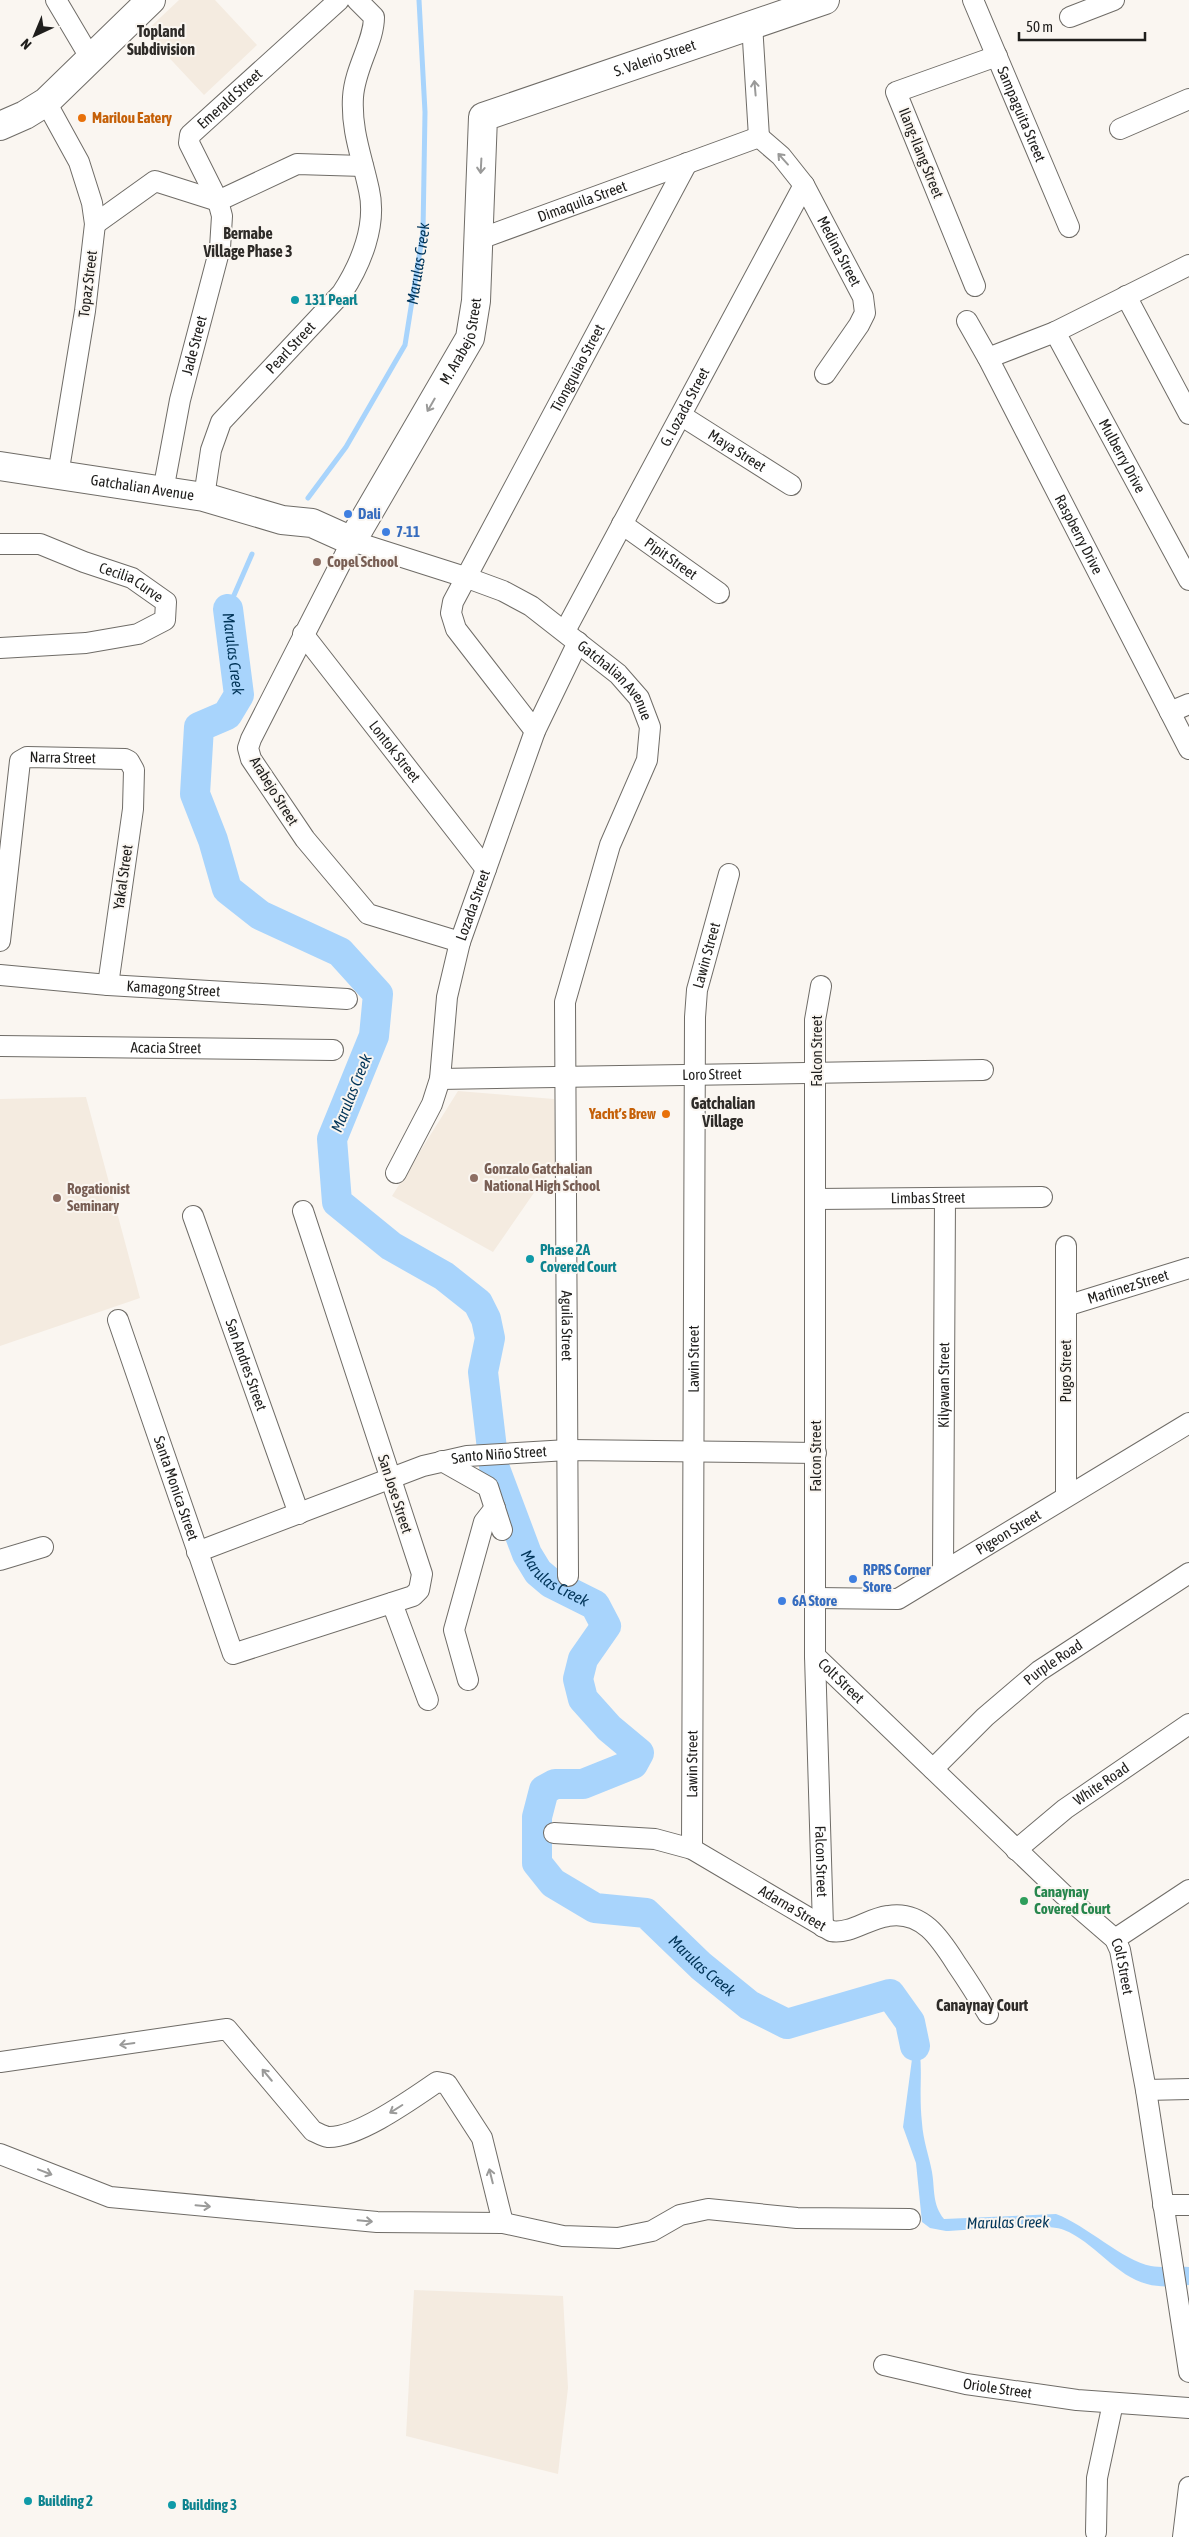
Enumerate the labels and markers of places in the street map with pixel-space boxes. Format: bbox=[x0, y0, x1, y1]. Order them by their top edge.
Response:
place label: Marilou Eatery bbox=[92, 109, 173, 126]
marker: Marilou Eatery bbox=[76, 112, 88, 124]
place label: 131 Pearl bbox=[305, 291, 359, 308]
marker: 131 Pearl bbox=[289, 294, 301, 306]
place label: Dali bbox=[358, 505, 381, 522]
marker: Dali bbox=[342, 508, 354, 520]
place label: 7-11 bbox=[396, 523, 420, 540]
marker: 7-11 bbox=[380, 526, 392, 538]
place label: Copel School bbox=[327, 553, 399, 570]
marker: Copel School bbox=[311, 556, 323, 568]
place label: Yacht’s Brew bbox=[588, 1105, 656, 1122]
marker: Yacht’s Brew bbox=[660, 1108, 672, 1120]
place label: Gonzalo Gatchalian National High School bbox=[484, 1160, 601, 1194]
marker: Gonzalo Gatchalian National High School bbox=[468, 1172, 480, 1184]
place label: Rogationist Seminary bbox=[67, 1180, 131, 1214]
marker: Rogationist Seminary bbox=[51, 1192, 63, 1204]
place label: Phase 2A Covered Court bbox=[540, 1241, 617, 1275]
marker: Phase 2A Covered Court bbox=[524, 1253, 536, 1265]
place label: RPRS Corner Store bbox=[863, 1561, 931, 1595]
marker: RPRS Corner Store bbox=[847, 1573, 859, 1585]
place label: 6A Store bbox=[792, 1592, 837, 1609]
marker: 6A Store bbox=[776, 1595, 788, 1607]
place label: Canaynay Covered Court bbox=[1034, 1883, 1111, 1917]
marker: Canaynay Covered Court bbox=[1018, 1895, 1030, 1907]
place label: Building 2 bbox=[38, 2492, 93, 2509]
marker: Building 2 bbox=[22, 2495, 34, 2507]
place label: Building 3 bbox=[182, 2496, 237, 2513]
marker: Building 3 bbox=[166, 2499, 178, 2511]

